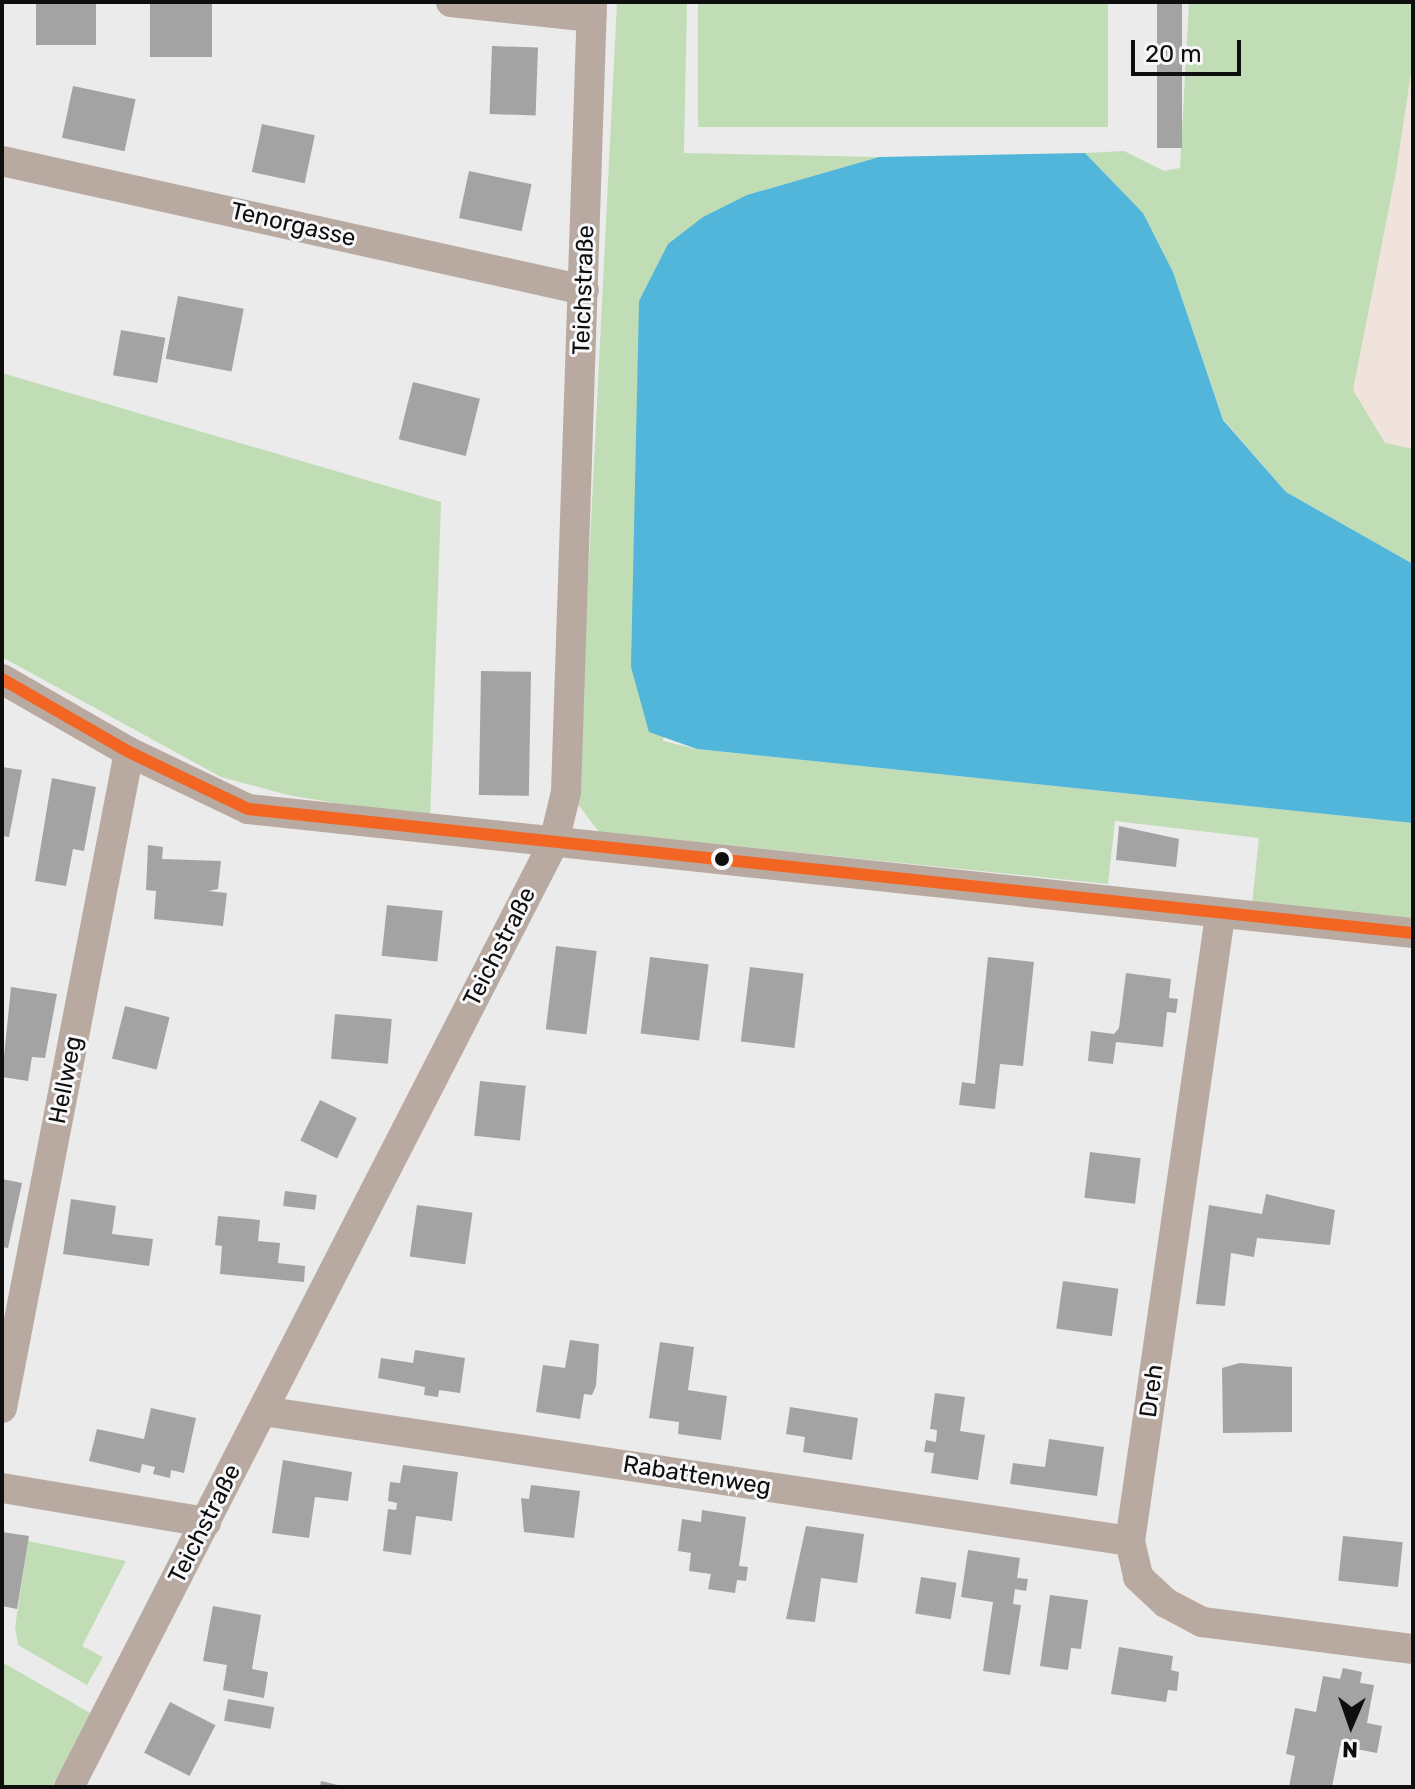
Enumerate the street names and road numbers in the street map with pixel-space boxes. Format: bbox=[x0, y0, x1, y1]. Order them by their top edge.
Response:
street label: Tenorgasse bbox=[228, 197, 358, 253]
street label: Teichstraße bbox=[567, 225, 601, 355]
street label: Teichstraße bbox=[458, 883, 542, 1011]
street label: Hellweg bbox=[43, 1034, 89, 1126]
street label: Dreh bbox=[1134, 1363, 1170, 1419]
street label: Rabattenweg bbox=[621, 1450, 773, 1502]
street label: Teichstraße bbox=[163, 1460, 247, 1588]

